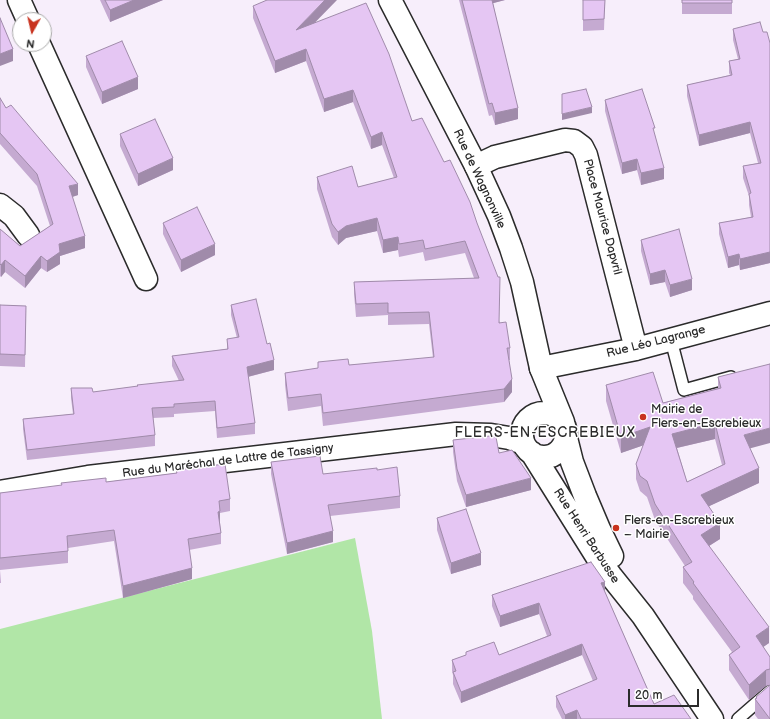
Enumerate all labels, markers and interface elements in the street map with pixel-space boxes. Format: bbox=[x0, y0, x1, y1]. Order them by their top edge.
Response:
north arrow bbox=[12, 12, 52, 52]
text: N bbox=[25, 36, 35, 50]
street label: Rue de Wagnonville bbox=[450, 127, 508, 231]
street label: Place Maurice Dapvril bbox=[580, 158, 624, 276]
street label: Rue Léo Lagrange bbox=[605, 323, 707, 361]
place label: Mairie de Flers-en-Escrebieux bbox=[651, 403, 761, 431]
marker: Mairie de Flers-en-Escrebieux bbox=[638, 412, 648, 422]
district label: FLERS-EN-ESCREBIEUX bbox=[454, 425, 636, 441]
street label: Rue du Maréchal de Lattre de Tassigny bbox=[122, 441, 334, 481]
street label: Rue Henri Barbusse bbox=[550, 486, 622, 586]
place label: Flers-en-Escrebieux – Mairie bbox=[624, 514, 734, 542]
marker: Flers-en-Escrebieux – Mairie bbox=[611, 523, 621, 533]
scale bar bbox=[630, 681, 701, 707]
text: 20 m bbox=[635, 688, 662, 703]

